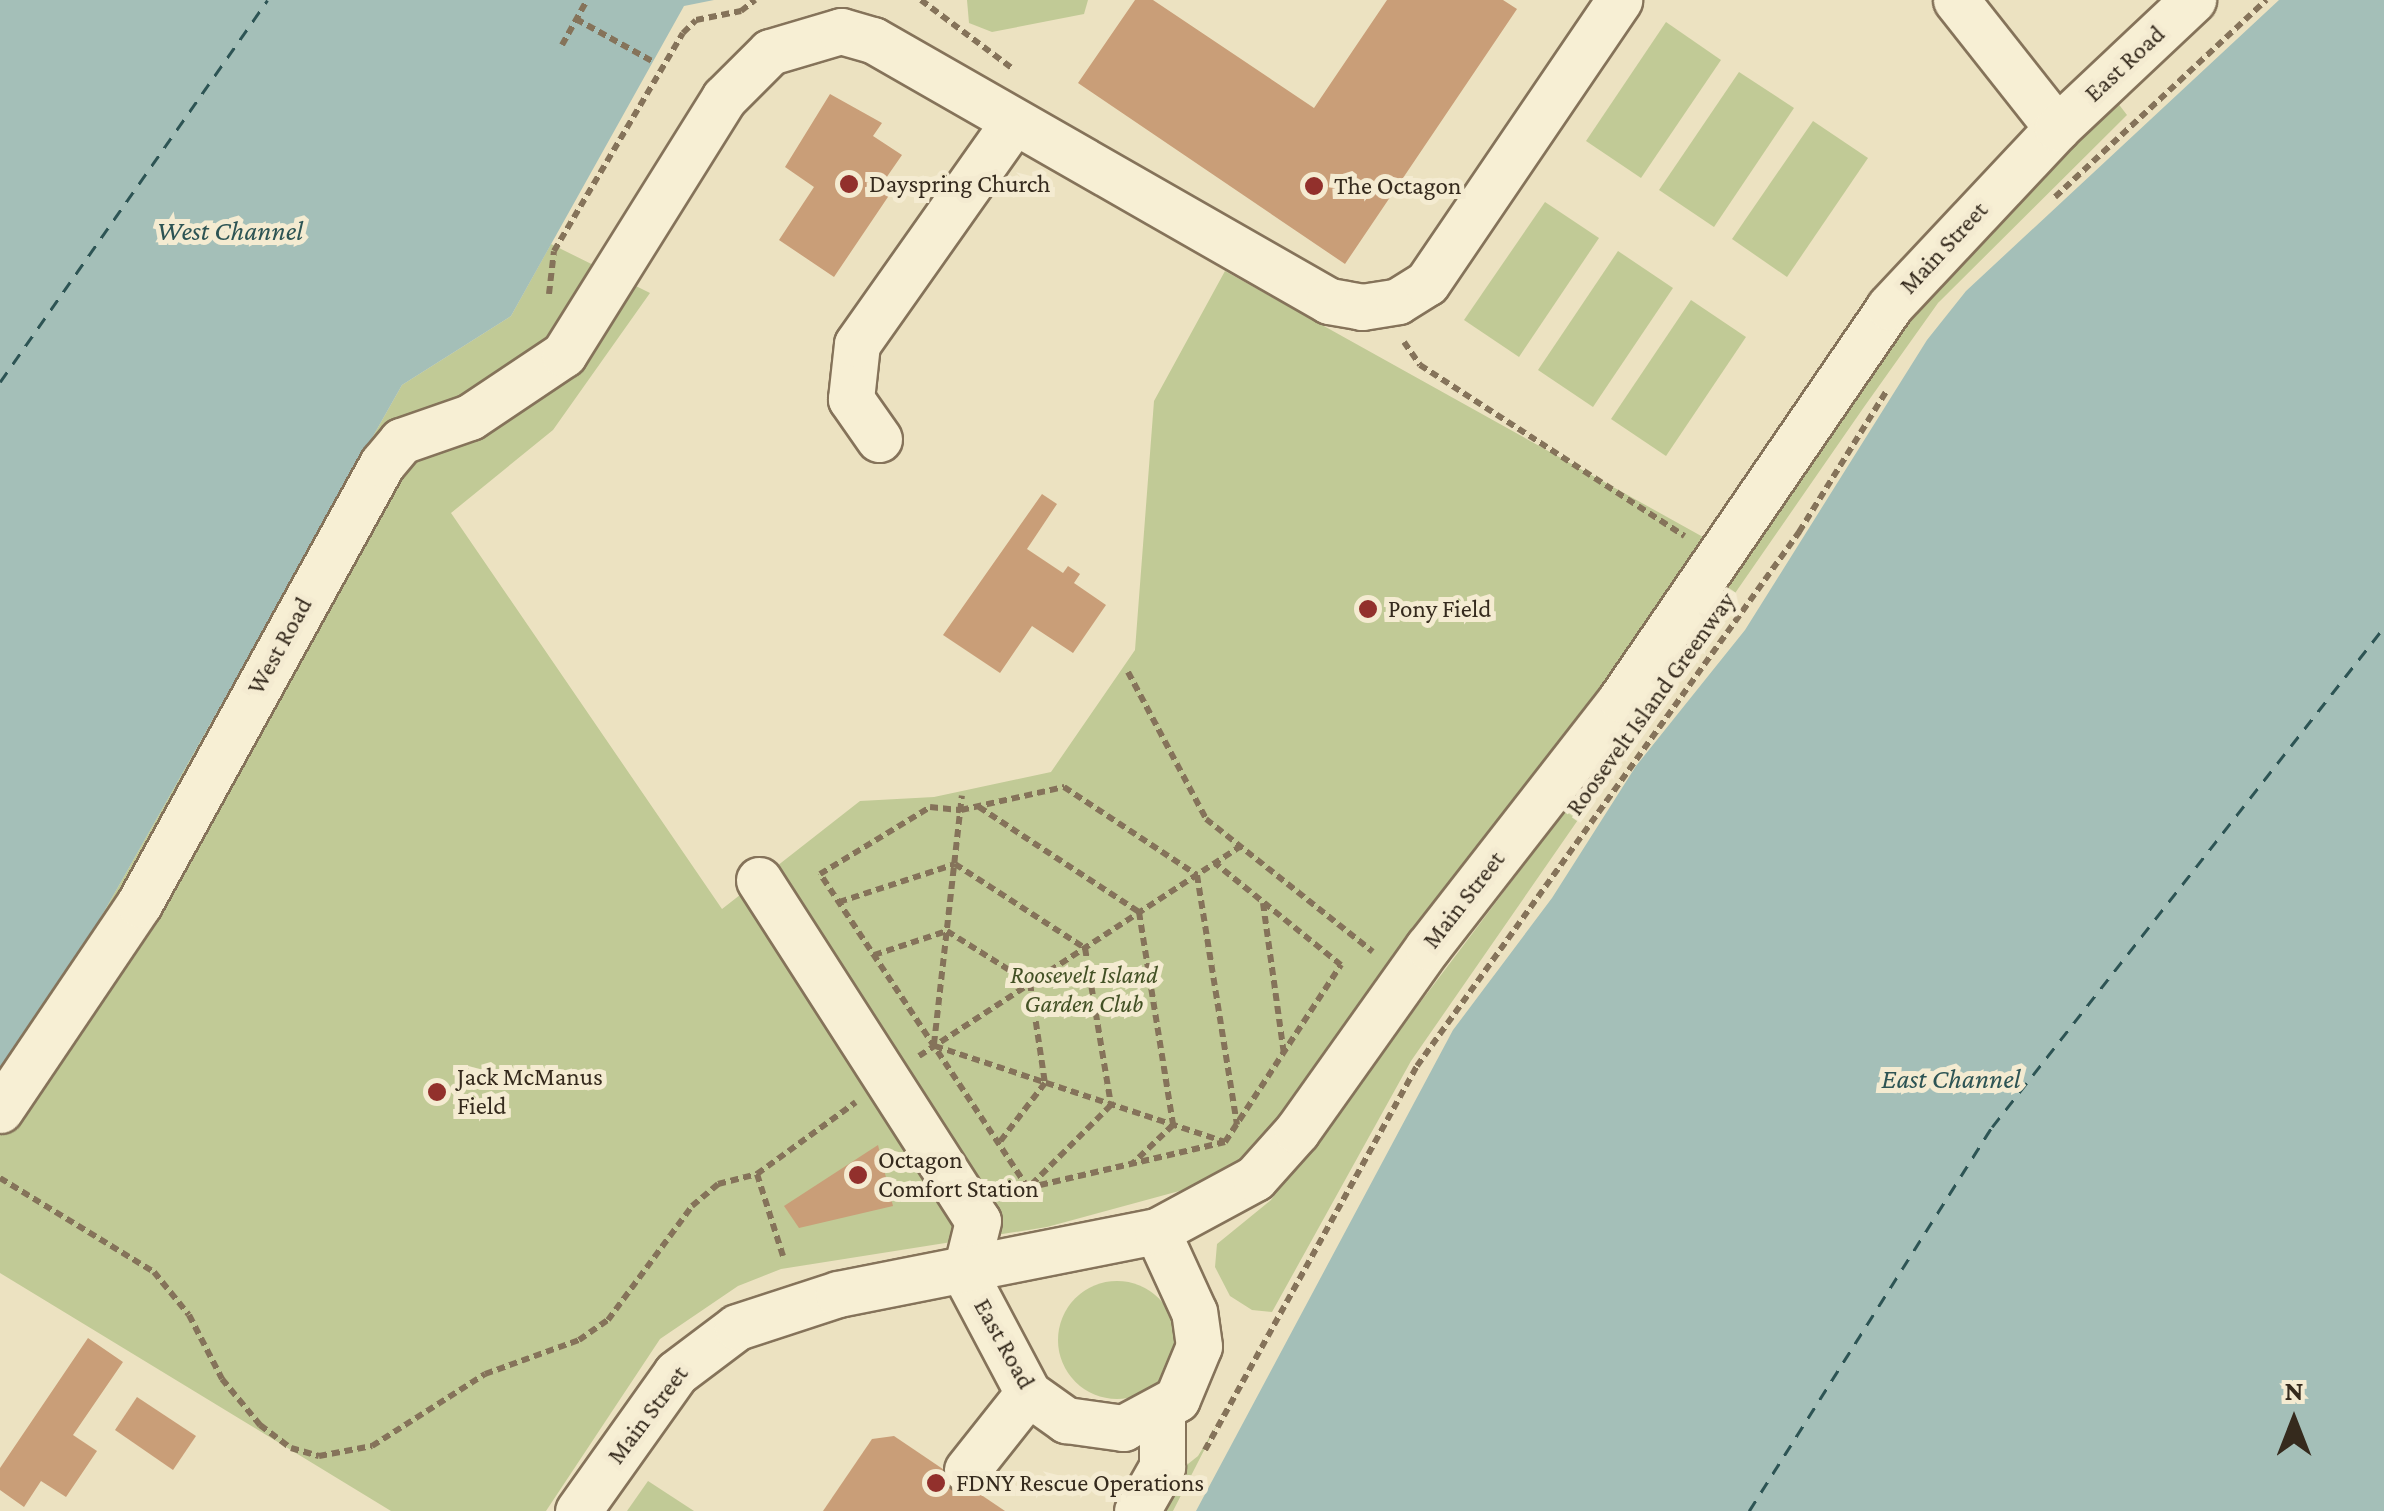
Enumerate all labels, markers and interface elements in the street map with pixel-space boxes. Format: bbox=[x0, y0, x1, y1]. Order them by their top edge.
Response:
street label: East Road bbox=[2079, 19, 2171, 109]
place label: Dayspring Church bbox=[869, 169, 1050, 199]
place label: The Octagon bbox=[1334, 171, 1461, 201]
marker: Dayspring Church bbox=[838, 173, 860, 195]
marker: The Octagon bbox=[1303, 175, 1325, 197]
street label: Main Street bbox=[1894, 196, 1994, 300]
water label: West Channel bbox=[157, 214, 303, 248]
street label: Roosevelt Island Greenway bbox=[1560, 587, 1742, 821]
street label: West Road bbox=[241, 592, 319, 700]
place label: Pony Field bbox=[1388, 594, 1491, 624]
marker: Pony Field bbox=[1357, 598, 1379, 620]
street label: Main Street bbox=[1417, 845, 1511, 955]
park label: Roosevelt Island Garden Club bbox=[1010, 961, 1158, 1020]
water label: East Channel bbox=[1881, 1062, 2021, 1096]
place label: Jack McManus Field bbox=[457, 1063, 603, 1122]
marker: Jack McManus Field bbox=[426, 1081, 448, 1103]
place label: Octagon Comfort Station bbox=[878, 1146, 1039, 1205]
marker: Octagon Comfort Station bbox=[847, 1164, 869, 1186]
street label: East Road bbox=[967, 1294, 1041, 1394]
street label: Main Street bbox=[601, 1360, 695, 1470]
north arrow bbox=[2244, 1371, 2344, 1471]
text: N bbox=[2284, 1375, 2304, 1406]
place label: FDNY Rescue Operations bbox=[956, 1468, 1204, 1498]
marker: FDNY Rescue Operations bbox=[925, 1472, 947, 1494]

